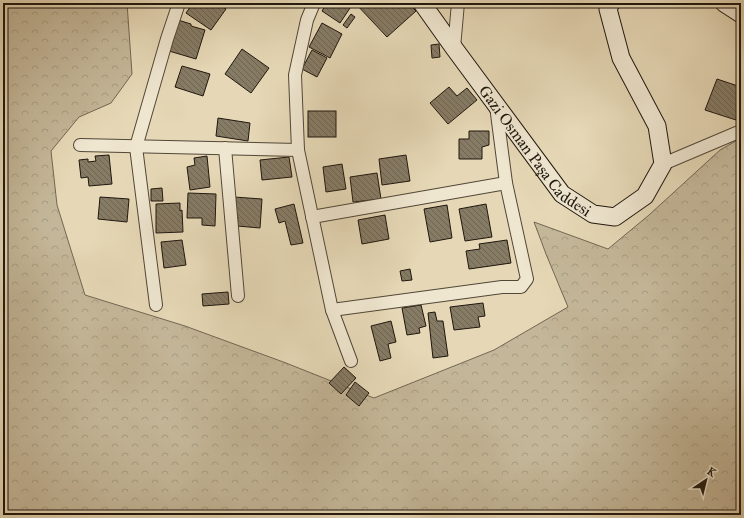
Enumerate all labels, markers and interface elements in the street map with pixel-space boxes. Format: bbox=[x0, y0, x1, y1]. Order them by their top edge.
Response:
street label: Gazi Osman Paşa Caddesi bbox=[475, 81, 596, 220]
north arrow bbox=[686, 460, 726, 500]
text: K bbox=[705, 465, 719, 480]

